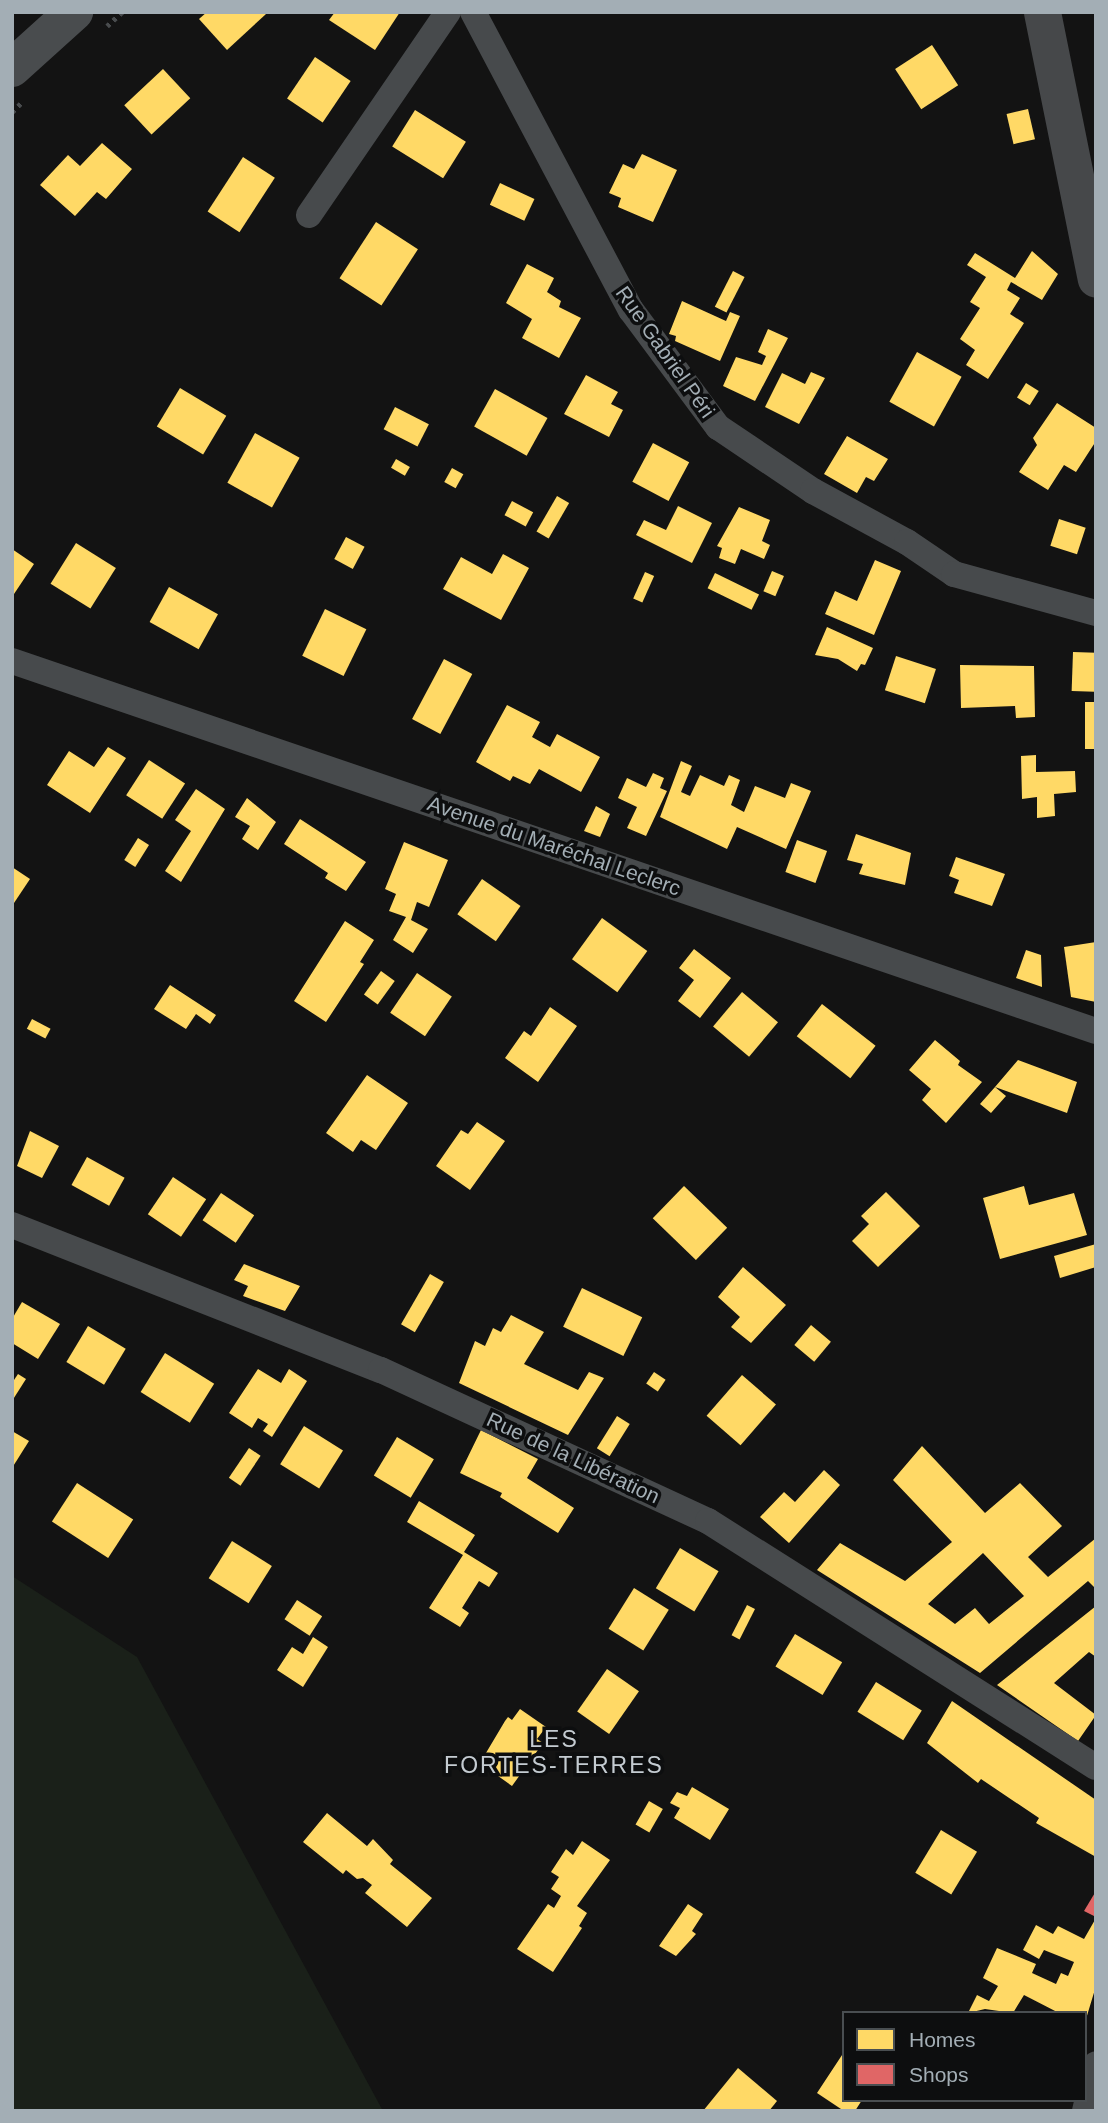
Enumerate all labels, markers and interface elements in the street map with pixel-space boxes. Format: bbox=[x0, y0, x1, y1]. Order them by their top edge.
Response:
street label: Rue Gabriel Péri bbox=[610, 281, 720, 423]
street label: Avenue du Maréchal Leclerc bbox=[424, 791, 684, 901]
street label: Rue de la Libération bbox=[482, 1407, 664, 1509]
district label: LES FORTES-TERRES bbox=[446, 1725, 662, 1779]
legend bbox=[842, 2011, 1087, 2102]
text: Homes bbox=[909, 2028, 976, 2051]
text: Shops bbox=[909, 2063, 969, 2086]

